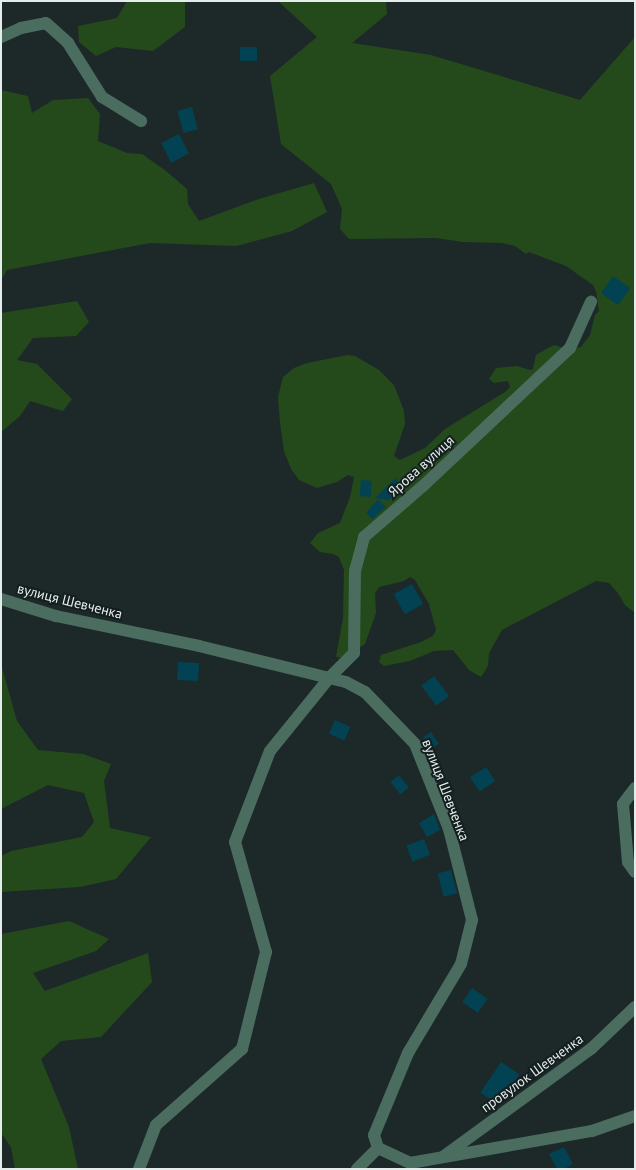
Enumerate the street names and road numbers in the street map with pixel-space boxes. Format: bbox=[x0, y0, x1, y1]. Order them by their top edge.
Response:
street label: Ярова вулиця bbox=[385, 432, 457, 500]
street label: вулиця Шевченка bbox=[16, 580, 124, 622]
street label: вулиця Шевченка bbox=[419, 737, 473, 843]
street label: провулок Шевченка bbox=[478, 1030, 586, 1116]

